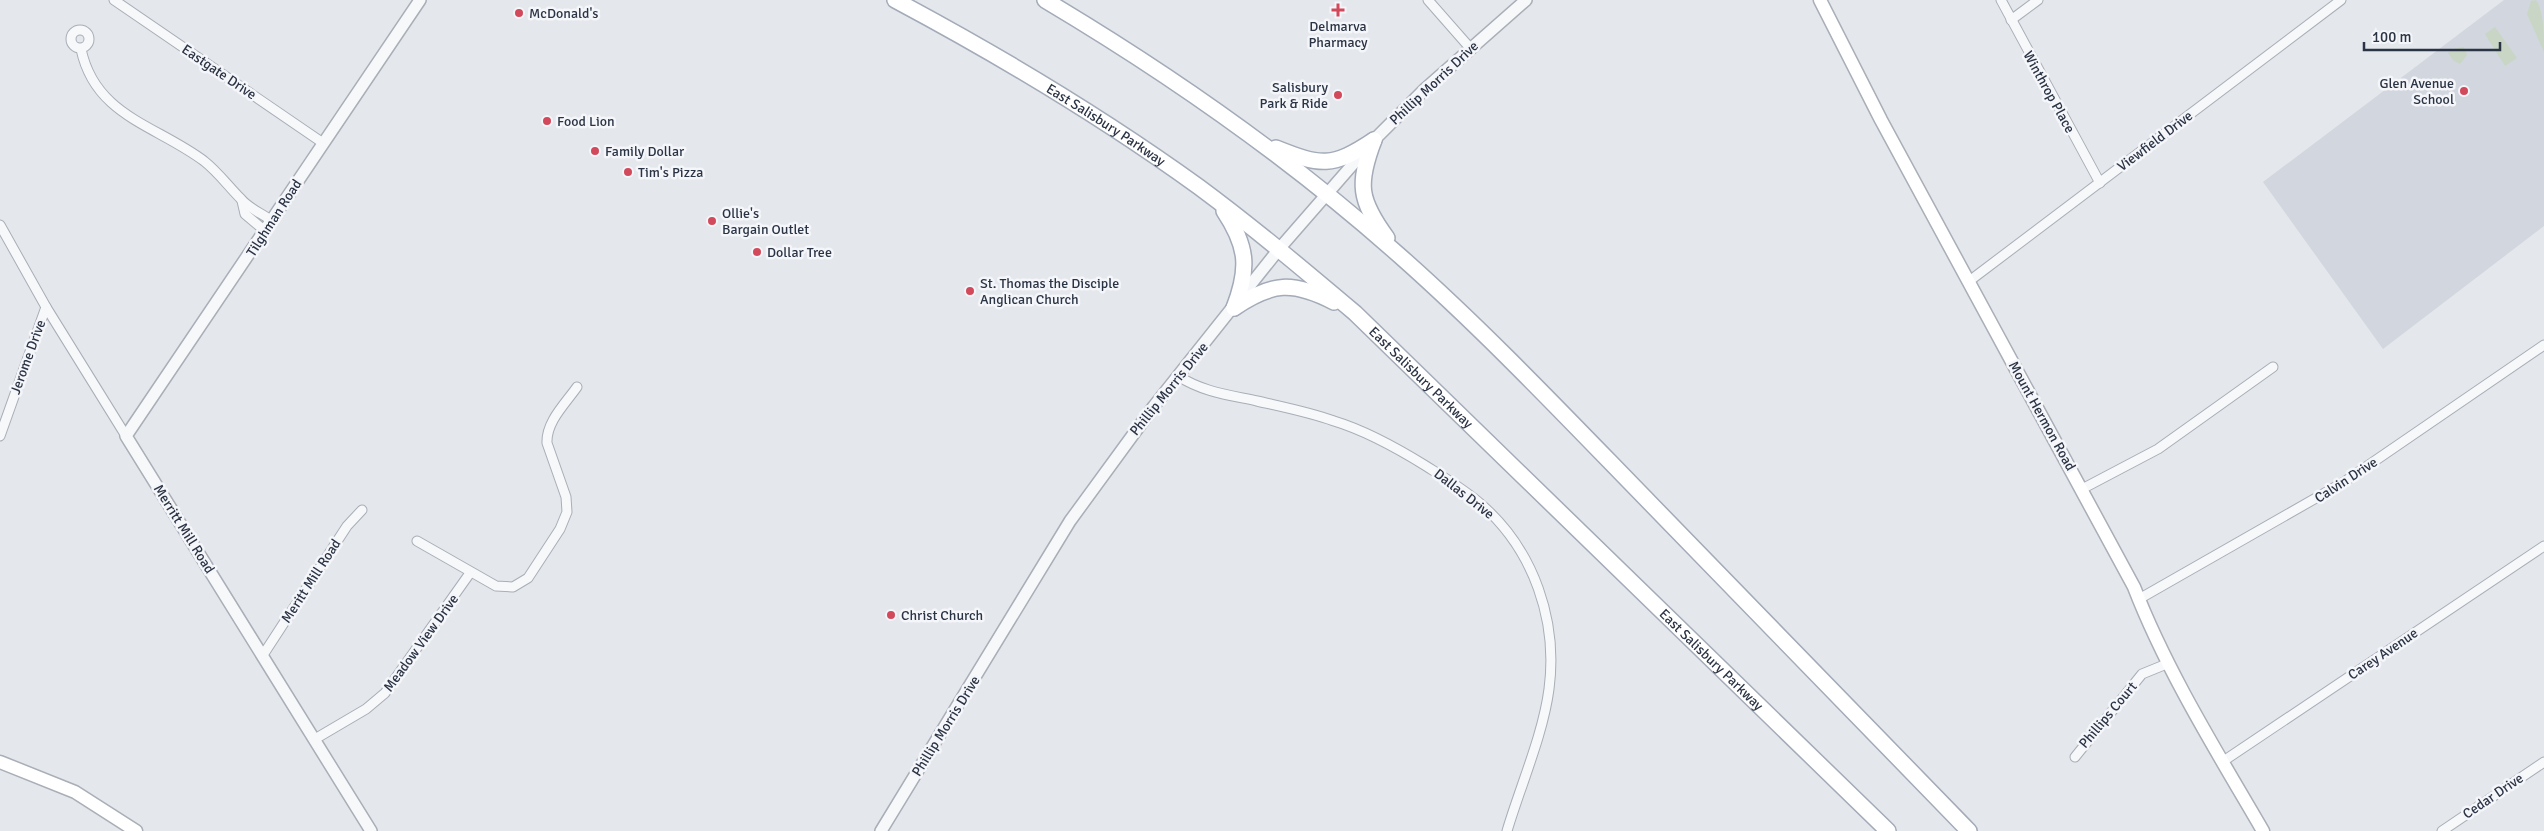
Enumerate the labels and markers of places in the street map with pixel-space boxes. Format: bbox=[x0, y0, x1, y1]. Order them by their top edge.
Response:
marker: Delmarva Pharmacy bbox=[1332, 4, 1344, 16]
place label: McDonald's bbox=[529, 5, 598, 22]
marker: McDonald's bbox=[513, 7, 525, 19]
place label: Delmarva Pharmacy bbox=[1308, 18, 1368, 51]
place label: Glen Avenue School bbox=[2380, 75, 2454, 108]
place label: Salisbury Park & Ride bbox=[1260, 79, 1328, 112]
marker: Glen Avenue School bbox=[2458, 85, 2470, 97]
marker: Salisbury Park & Ride bbox=[1332, 89, 1344, 101]
place label: Food Lion bbox=[557, 113, 615, 130]
marker: Food Lion bbox=[541, 115, 553, 127]
place label: Family Dollar bbox=[605, 143, 685, 160]
marker: Family Dollar bbox=[589, 145, 601, 157]
place label: Tim's Pizza bbox=[638, 164, 703, 181]
marker: Tim's Pizza bbox=[622, 166, 634, 178]
place label: Ollie's Bargain Outlet bbox=[722, 205, 809, 238]
marker: Ollie's Bargain Outlet bbox=[706, 215, 718, 227]
place label: Dollar Tree bbox=[767, 244, 832, 261]
marker: Dollar Tree bbox=[751, 246, 763, 258]
place label: St. Thomas the Disciple Anglican Church bbox=[980, 275, 1119, 308]
marker: St. Thomas the Disciple Anglican Church bbox=[964, 285, 976, 297]
place label: Christ Church bbox=[901, 607, 983, 624]
marker: Christ Church bbox=[885, 609, 897, 621]

